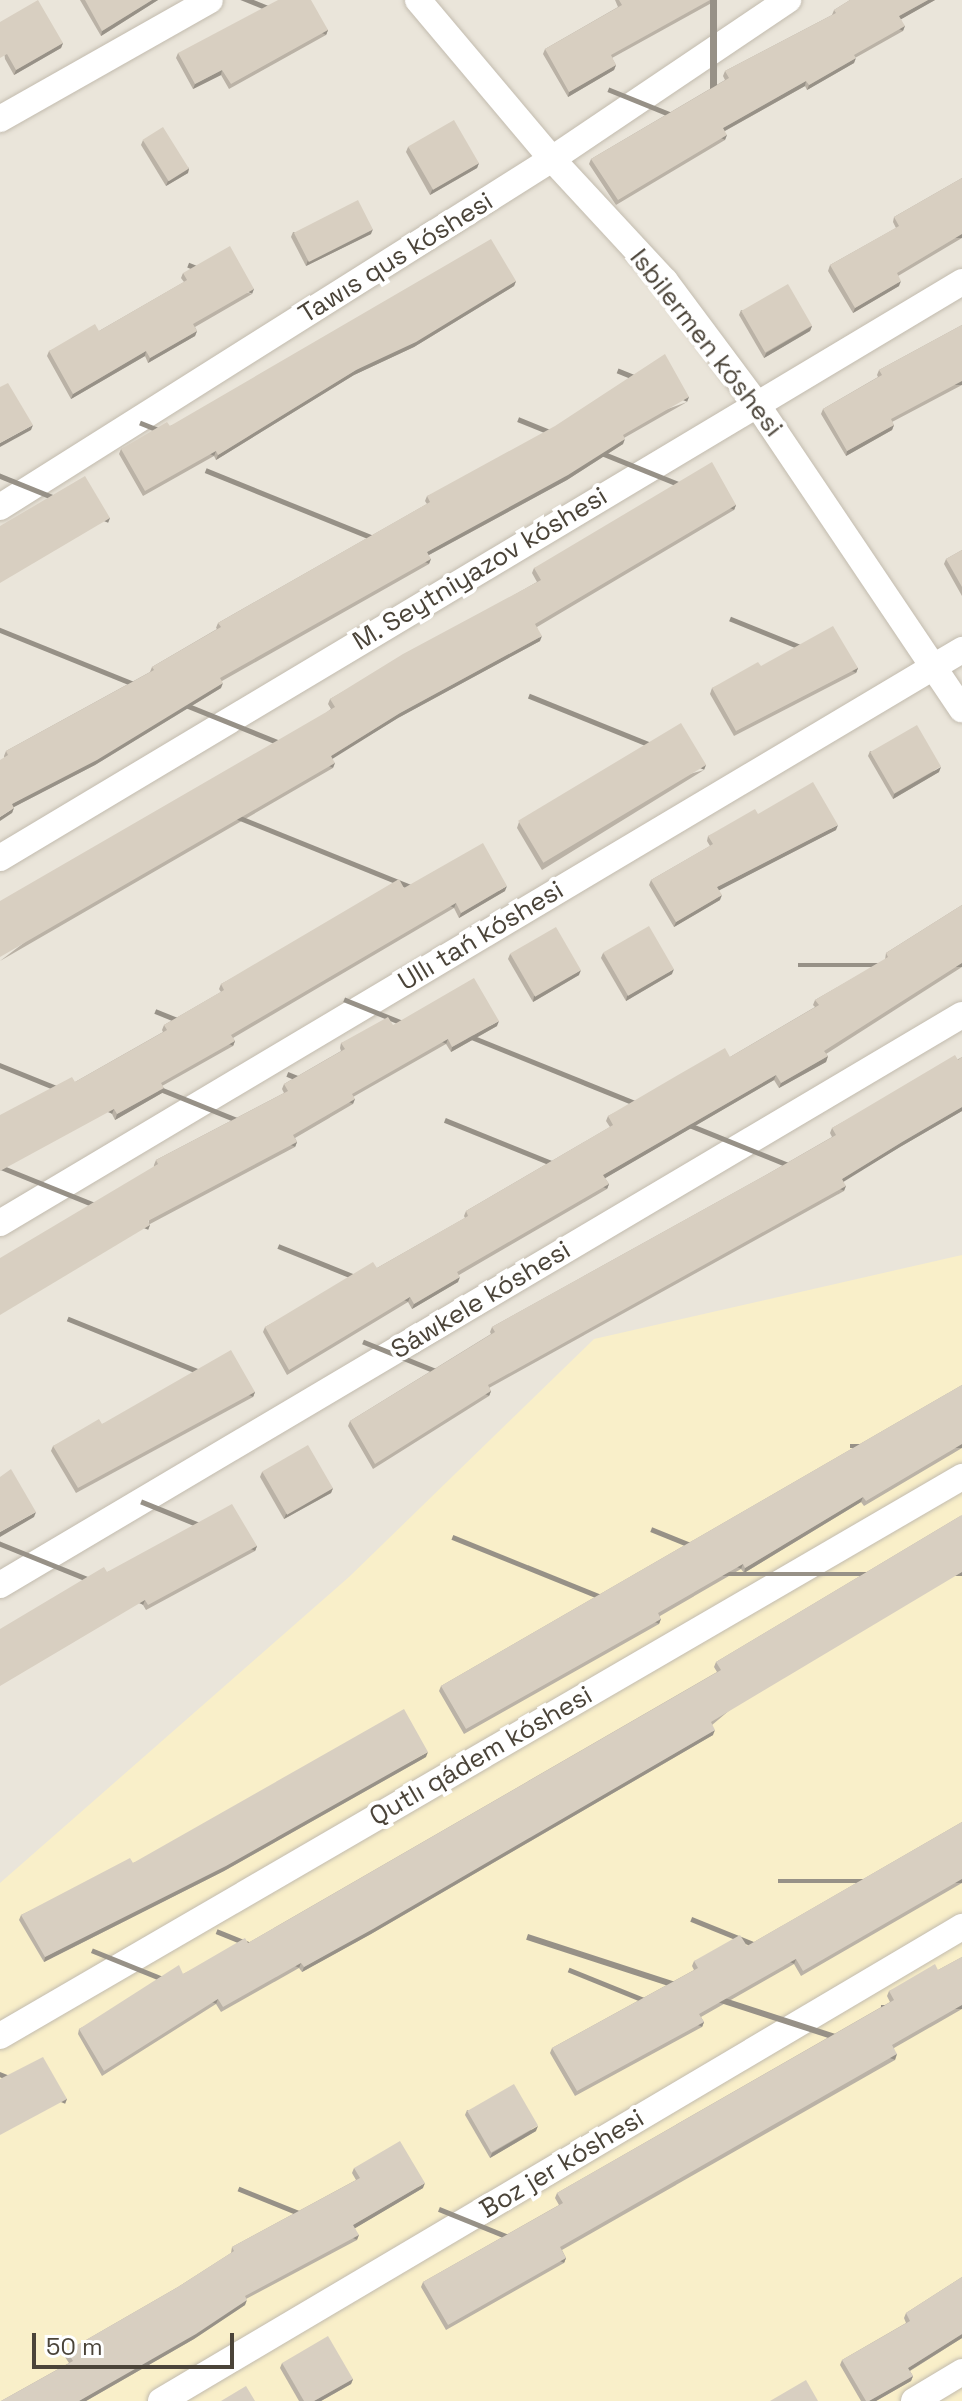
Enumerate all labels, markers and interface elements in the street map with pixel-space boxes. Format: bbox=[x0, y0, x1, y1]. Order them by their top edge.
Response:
street label: Tawıs qus kóshesi bbox=[293, 186, 499, 330]
street label: Isbilermen kóshesi bbox=[623, 243, 789, 443]
street label: M. Seytniyazov kóshesi bbox=[347, 480, 613, 658]
street label: Ullı tań kóshesi bbox=[393, 874, 569, 998]
street label: Sáwkele kóshesi bbox=[386, 1234, 576, 1366]
street label: Qutlı qádem kóshesi bbox=[364, 1680, 598, 1832]
street label: Boz jer kóshesi bbox=[474, 2103, 650, 2225]
scale bar bbox=[36, 2317, 238, 2367]
text: 50 m bbox=[46, 2331, 103, 2362]

